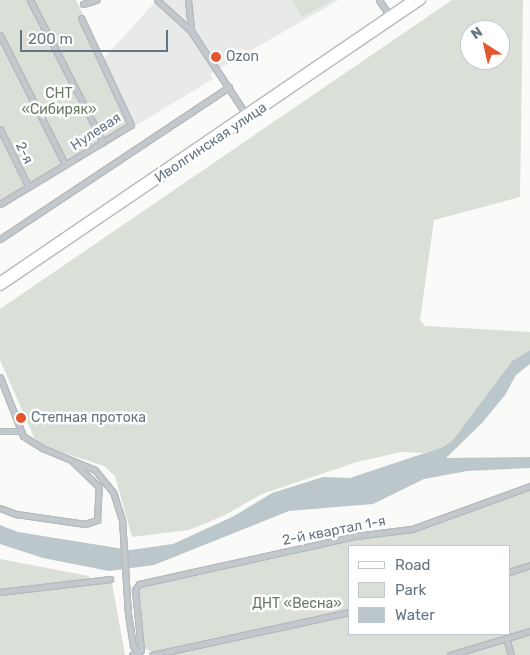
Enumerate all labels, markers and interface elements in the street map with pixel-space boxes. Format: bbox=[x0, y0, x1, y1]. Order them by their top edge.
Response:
scale bar bbox=[22, 20, 170, 52]
north arrow bbox=[460, 20, 510, 70]
text: N bbox=[468, 23, 486, 43]
text: 200 m bbox=[28, 30, 73, 48]
place label: Ozon bbox=[226, 49, 259, 65]
marker: Ozon bbox=[210, 51, 222, 63]
park label: СНТ «Сибиряк» bbox=[21, 86, 97, 118]
street label: Иволгинская улица bbox=[152, 99, 270, 187]
street label: Нулевая bbox=[68, 110, 124, 154]
street label: 2-я bbox=[12, 139, 36, 167]
place label: Степная протока bbox=[31, 410, 146, 426]
marker: Степная протока bbox=[15, 412, 27, 424]
street label: 2-й квартал 1-я bbox=[281, 513, 387, 549]
legend bbox=[348, 545, 510, 635]
text: Road bbox=[395, 556, 431, 574]
text: Park bbox=[395, 581, 426, 599]
park label: ДНТ «Весна» bbox=[252, 596, 342, 612]
text: Water bbox=[395, 606, 435, 624]

